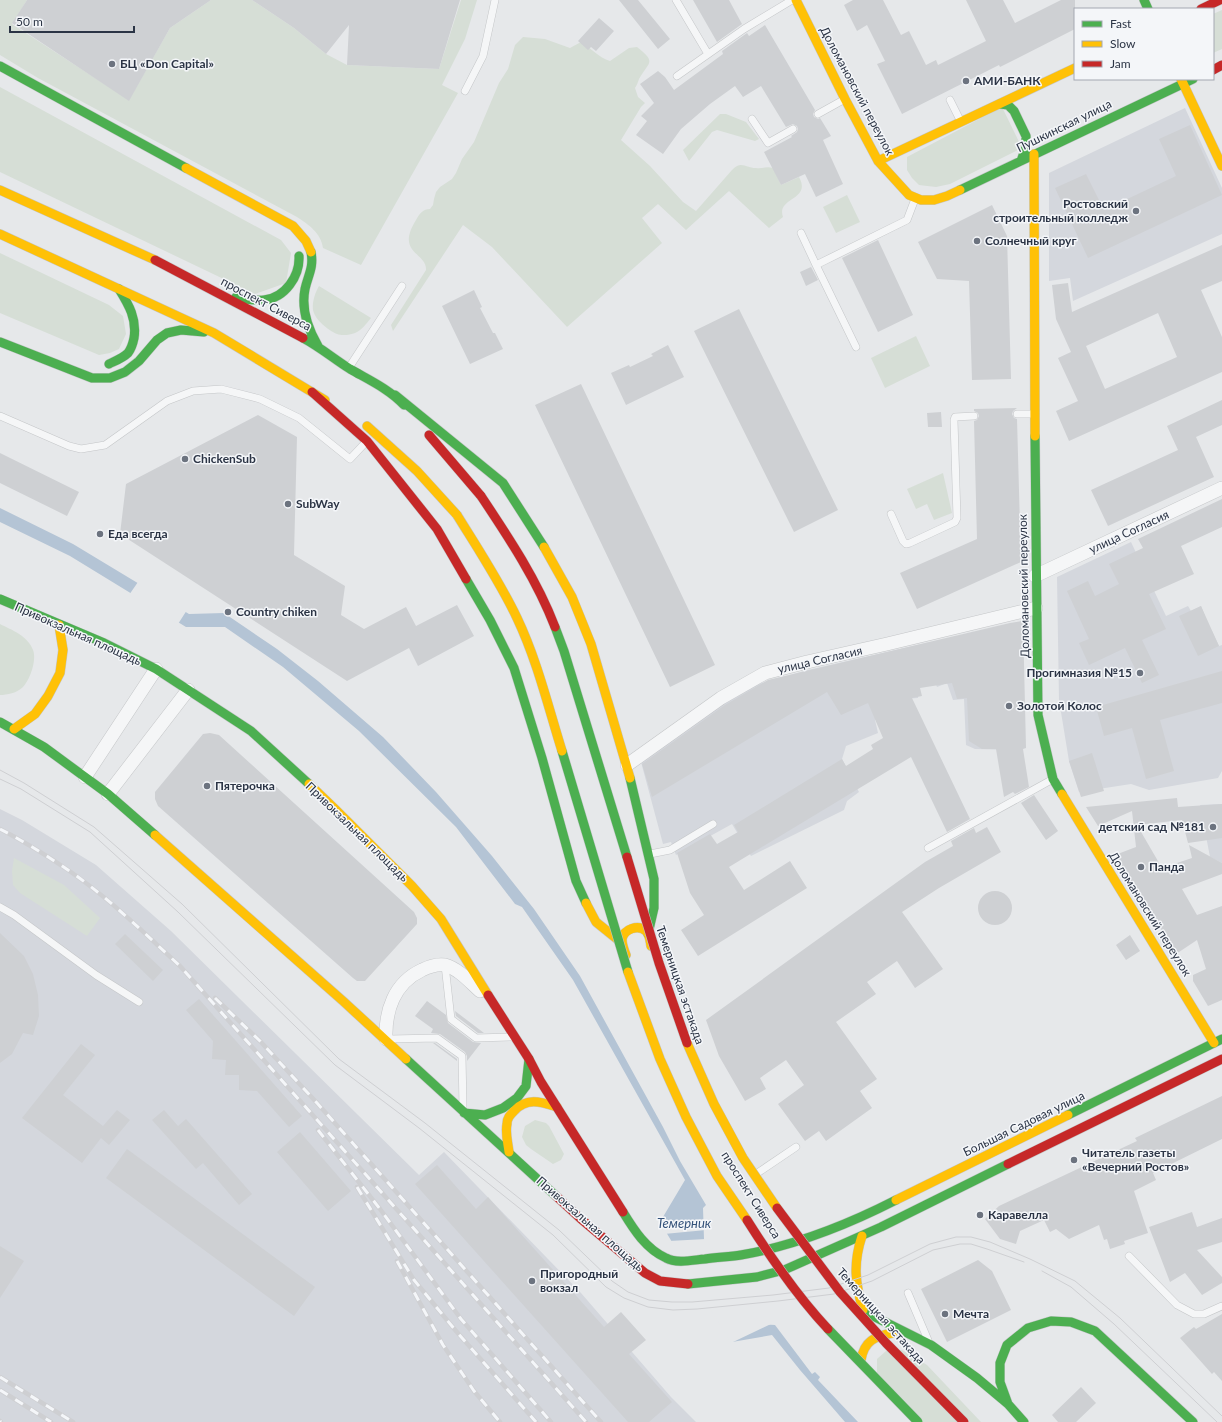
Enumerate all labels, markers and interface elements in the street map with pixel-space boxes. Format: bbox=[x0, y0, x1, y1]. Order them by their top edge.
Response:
scale bar bbox=[10, 8, 134, 34]
legend bbox=[1074, 8, 1214, 80]
text: 50 m bbox=[16, 14, 43, 29]
text: Fast bbox=[1110, 16, 1132, 31]
street label: Доломановский переулок bbox=[817, 24, 898, 159]
text: Slow bbox=[1110, 36, 1136, 51]
place label: БЦ «Don Capital» bbox=[120, 56, 214, 71]
text: Jam bbox=[1110, 56, 1131, 71]
marker: БЦ «Don Capital» bbox=[107, 59, 117, 69]
place label: АМИ-БАНК bbox=[973, 73, 1041, 88]
marker: АМИ-БАНК bbox=[961, 76, 971, 86]
street label: Пушкинская улица bbox=[1014, 96, 1114, 155]
place label: Ростовский строительный колледж bbox=[993, 196, 1128, 225]
marker: Ростовский строительный колледж bbox=[1131, 206, 1141, 216]
place label: Солнечный круг bbox=[985, 233, 1076, 248]
marker: Солнечный круг bbox=[972, 236, 982, 246]
street label: проспект Сиверса bbox=[219, 273, 314, 334]
place label: ChickenSub bbox=[193, 451, 256, 466]
marker: ChickenSub bbox=[180, 454, 190, 464]
place label: SubWay bbox=[296, 496, 340, 511]
marker: SubWay bbox=[283, 499, 293, 509]
street label: улица Согласия bbox=[1086, 506, 1171, 557]
street label: Доломановский переулок bbox=[1015, 513, 1032, 658]
place label: Еда всегда bbox=[108, 526, 168, 541]
marker: Еда всегда bbox=[95, 529, 105, 539]
street label: Привокзальная площадь bbox=[12, 599, 144, 668]
place label: Country chiken bbox=[236, 604, 317, 619]
marker: Country chiken bbox=[223, 607, 233, 617]
street label: улица Согласия bbox=[776, 642, 864, 677]
place label: Прогимназия №15 bbox=[1026, 665, 1132, 680]
marker: Прогимназия №15 bbox=[1135, 668, 1145, 678]
place label: Золотой Колос bbox=[1017, 698, 1102, 713]
marker: Золотой Колос bbox=[1004, 701, 1014, 711]
place label: Пятерочка bbox=[215, 778, 275, 793]
street label: Привокзальная площадь bbox=[303, 779, 412, 885]
marker: Пятерочка bbox=[202, 781, 212, 791]
place label: детский сад №181 bbox=[1099, 819, 1205, 834]
marker: детский сад №181 bbox=[1208, 822, 1218, 832]
street label: Доломановский переулок bbox=[1106, 849, 1195, 979]
place label: Панда bbox=[1149, 859, 1184, 874]
marker: Панда bbox=[1136, 862, 1146, 872]
street label: Темерницкая эстакада bbox=[653, 923, 708, 1046]
street label: Большая Садовая улица bbox=[961, 1088, 1087, 1160]
place label: Читатель газеты «Вечерний Ростов» bbox=[1082, 1145, 1189, 1174]
street label: проспект Сиверса bbox=[719, 1148, 784, 1241]
marker: Читатель газеты «Вечерний Ростов» bbox=[1069, 1155, 1079, 1165]
street label: Привокзальная площадь bbox=[534, 1173, 647, 1274]
place label: Каравелла bbox=[988, 1207, 1048, 1222]
marker: Каравелла bbox=[975, 1210, 985, 1220]
water label: Темерник bbox=[657, 1215, 712, 1231]
street label: Темерницкая эстакада bbox=[834, 1264, 929, 1367]
place label: Пригородный вокзал bbox=[540, 1266, 618, 1295]
marker: Пригородный вокзал bbox=[527, 1276, 537, 1286]
place label: Мечта bbox=[953, 1306, 989, 1321]
marker: Мечта bbox=[940, 1309, 950, 1319]

